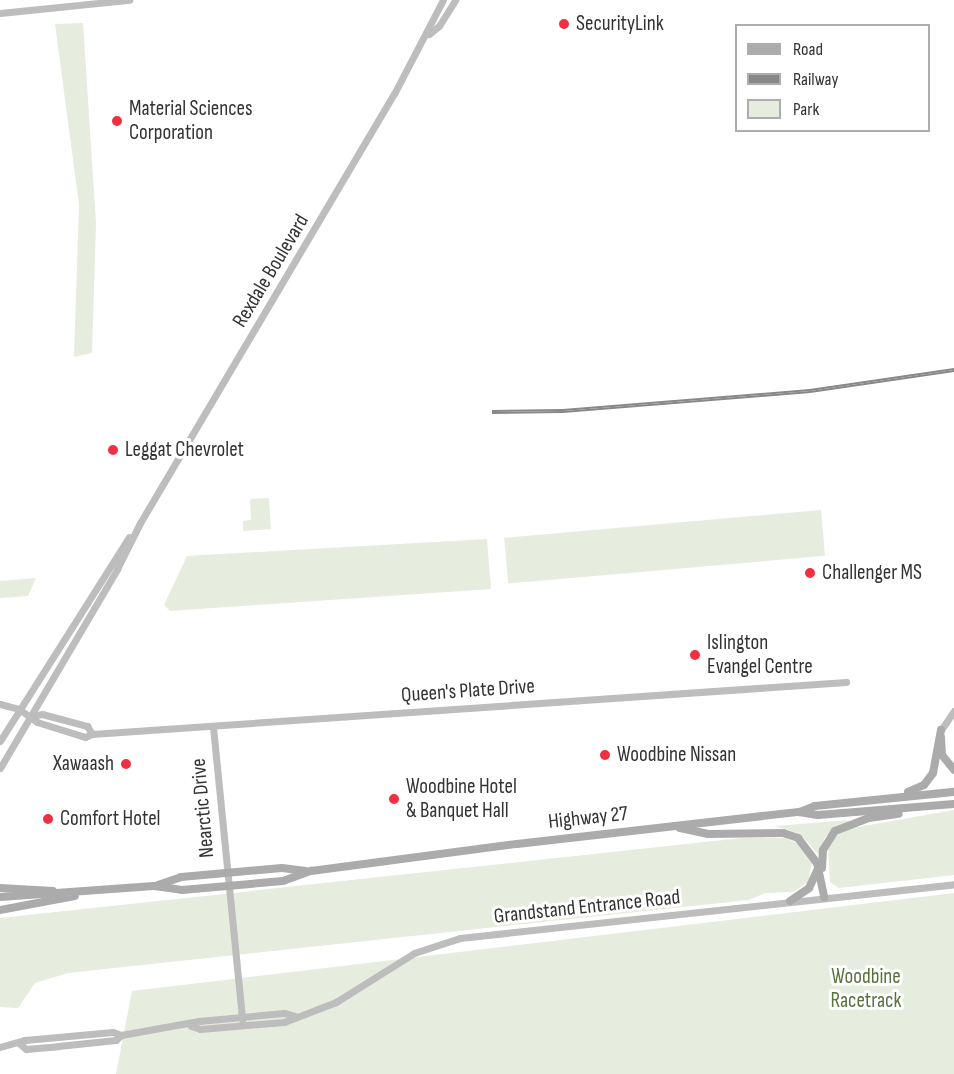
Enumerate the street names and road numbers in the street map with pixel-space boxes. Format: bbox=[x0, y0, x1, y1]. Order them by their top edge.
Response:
street label: Rexdale Boulevard bbox=[227, 210, 315, 332]
street label: Queen's Plate Drive bbox=[400, 674, 536, 708]
street label: Nearctic Drive bbox=[186, 757, 220, 859]
street label: Highway 27 bbox=[547, 801, 629, 835]
street label: Grandstand Entrance Road bbox=[493, 885, 681, 929]

